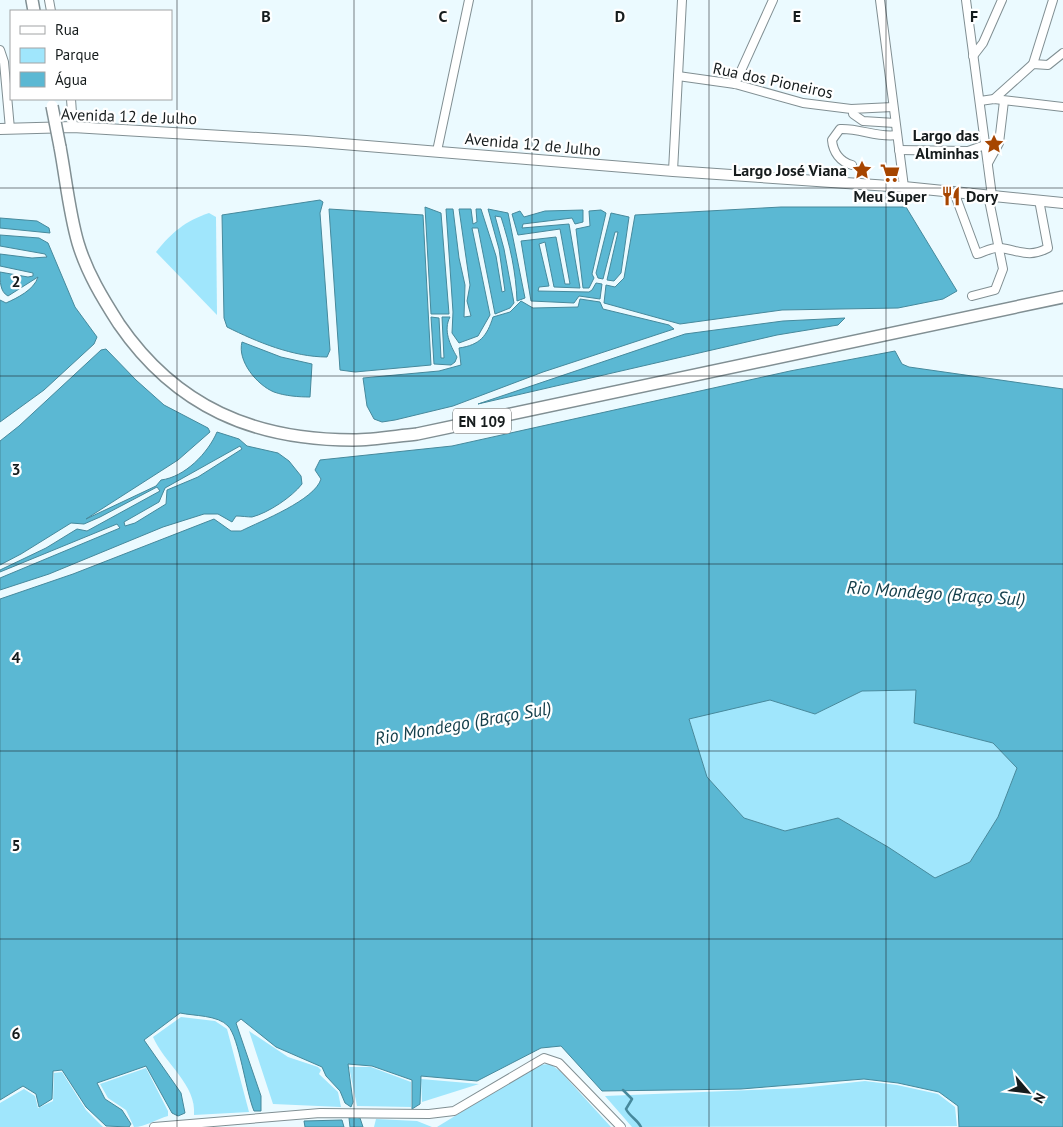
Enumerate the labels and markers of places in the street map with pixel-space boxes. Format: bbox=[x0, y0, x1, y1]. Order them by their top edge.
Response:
place label: Largo das Alminhas bbox=[913, 125, 979, 163]
place icon: Largo das Alminhas bbox=[983, 133, 1005, 155]
place icon: Largo José Viana bbox=[851, 159, 873, 181]
place label: Largo José Viana bbox=[733, 160, 847, 180]
supermarket icon: Meu Super bbox=[879, 162, 901, 184]
restaurant icon: Dory bbox=[940, 185, 962, 207]
place label: Meu Super bbox=[853, 186, 927, 206]
place label: Dory bbox=[966, 186, 999, 206]

